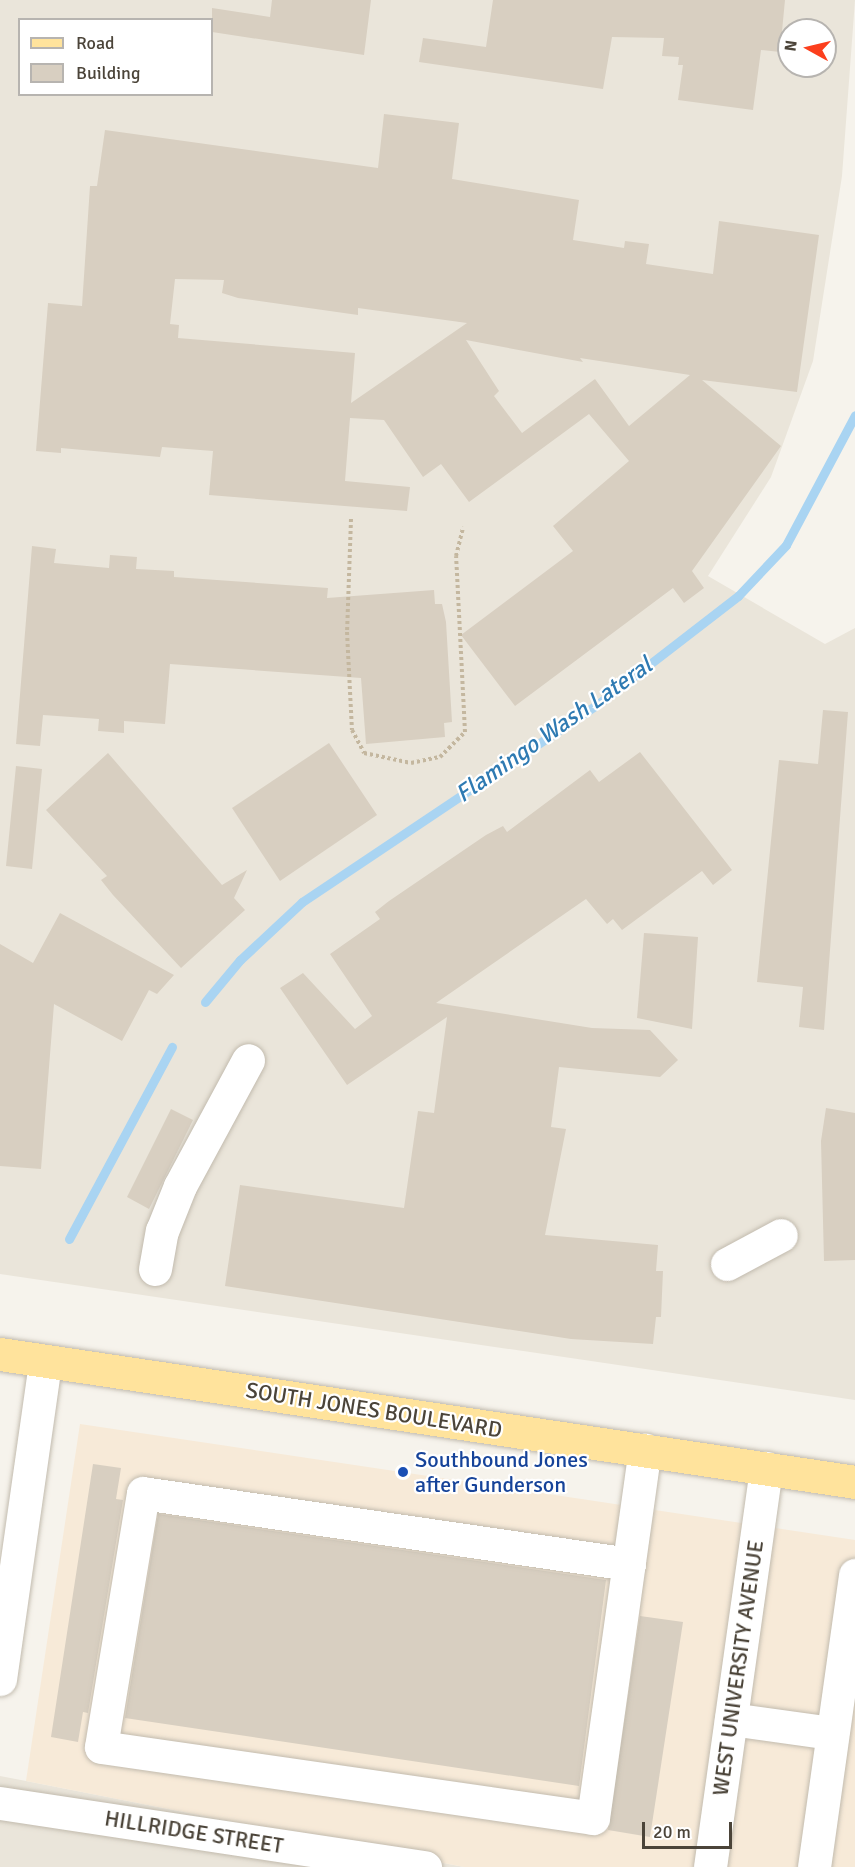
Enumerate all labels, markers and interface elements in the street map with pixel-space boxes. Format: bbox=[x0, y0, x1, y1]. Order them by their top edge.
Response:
legend bbox=[18, 18, 213, 96]
north arrow bbox=[777, 18, 837, 78]
text: Road bbox=[76, 32, 115, 54]
text: N bbox=[780, 39, 802, 53]
text: Building bbox=[76, 62, 140, 84]
water label: Flamingo Wash Lateral bbox=[450, 651, 658, 809]
street label: SOUTH JONES BOULEVARD bbox=[244, 1377, 504, 1443]
place label: Southbound Jones after Gunderson bbox=[415, 1446, 588, 1498]
marker: Southbound Jones after Gunderson bbox=[396, 1465, 410, 1479]
street label: WEST UNIVERSITY AVENUE bbox=[707, 1538, 769, 1798]
street label: HILLRIDGE STREET bbox=[103, 1805, 285, 1859]
scale bar bbox=[645, 1810, 735, 1848]
text: 20 m bbox=[653, 1821, 691, 1843]

